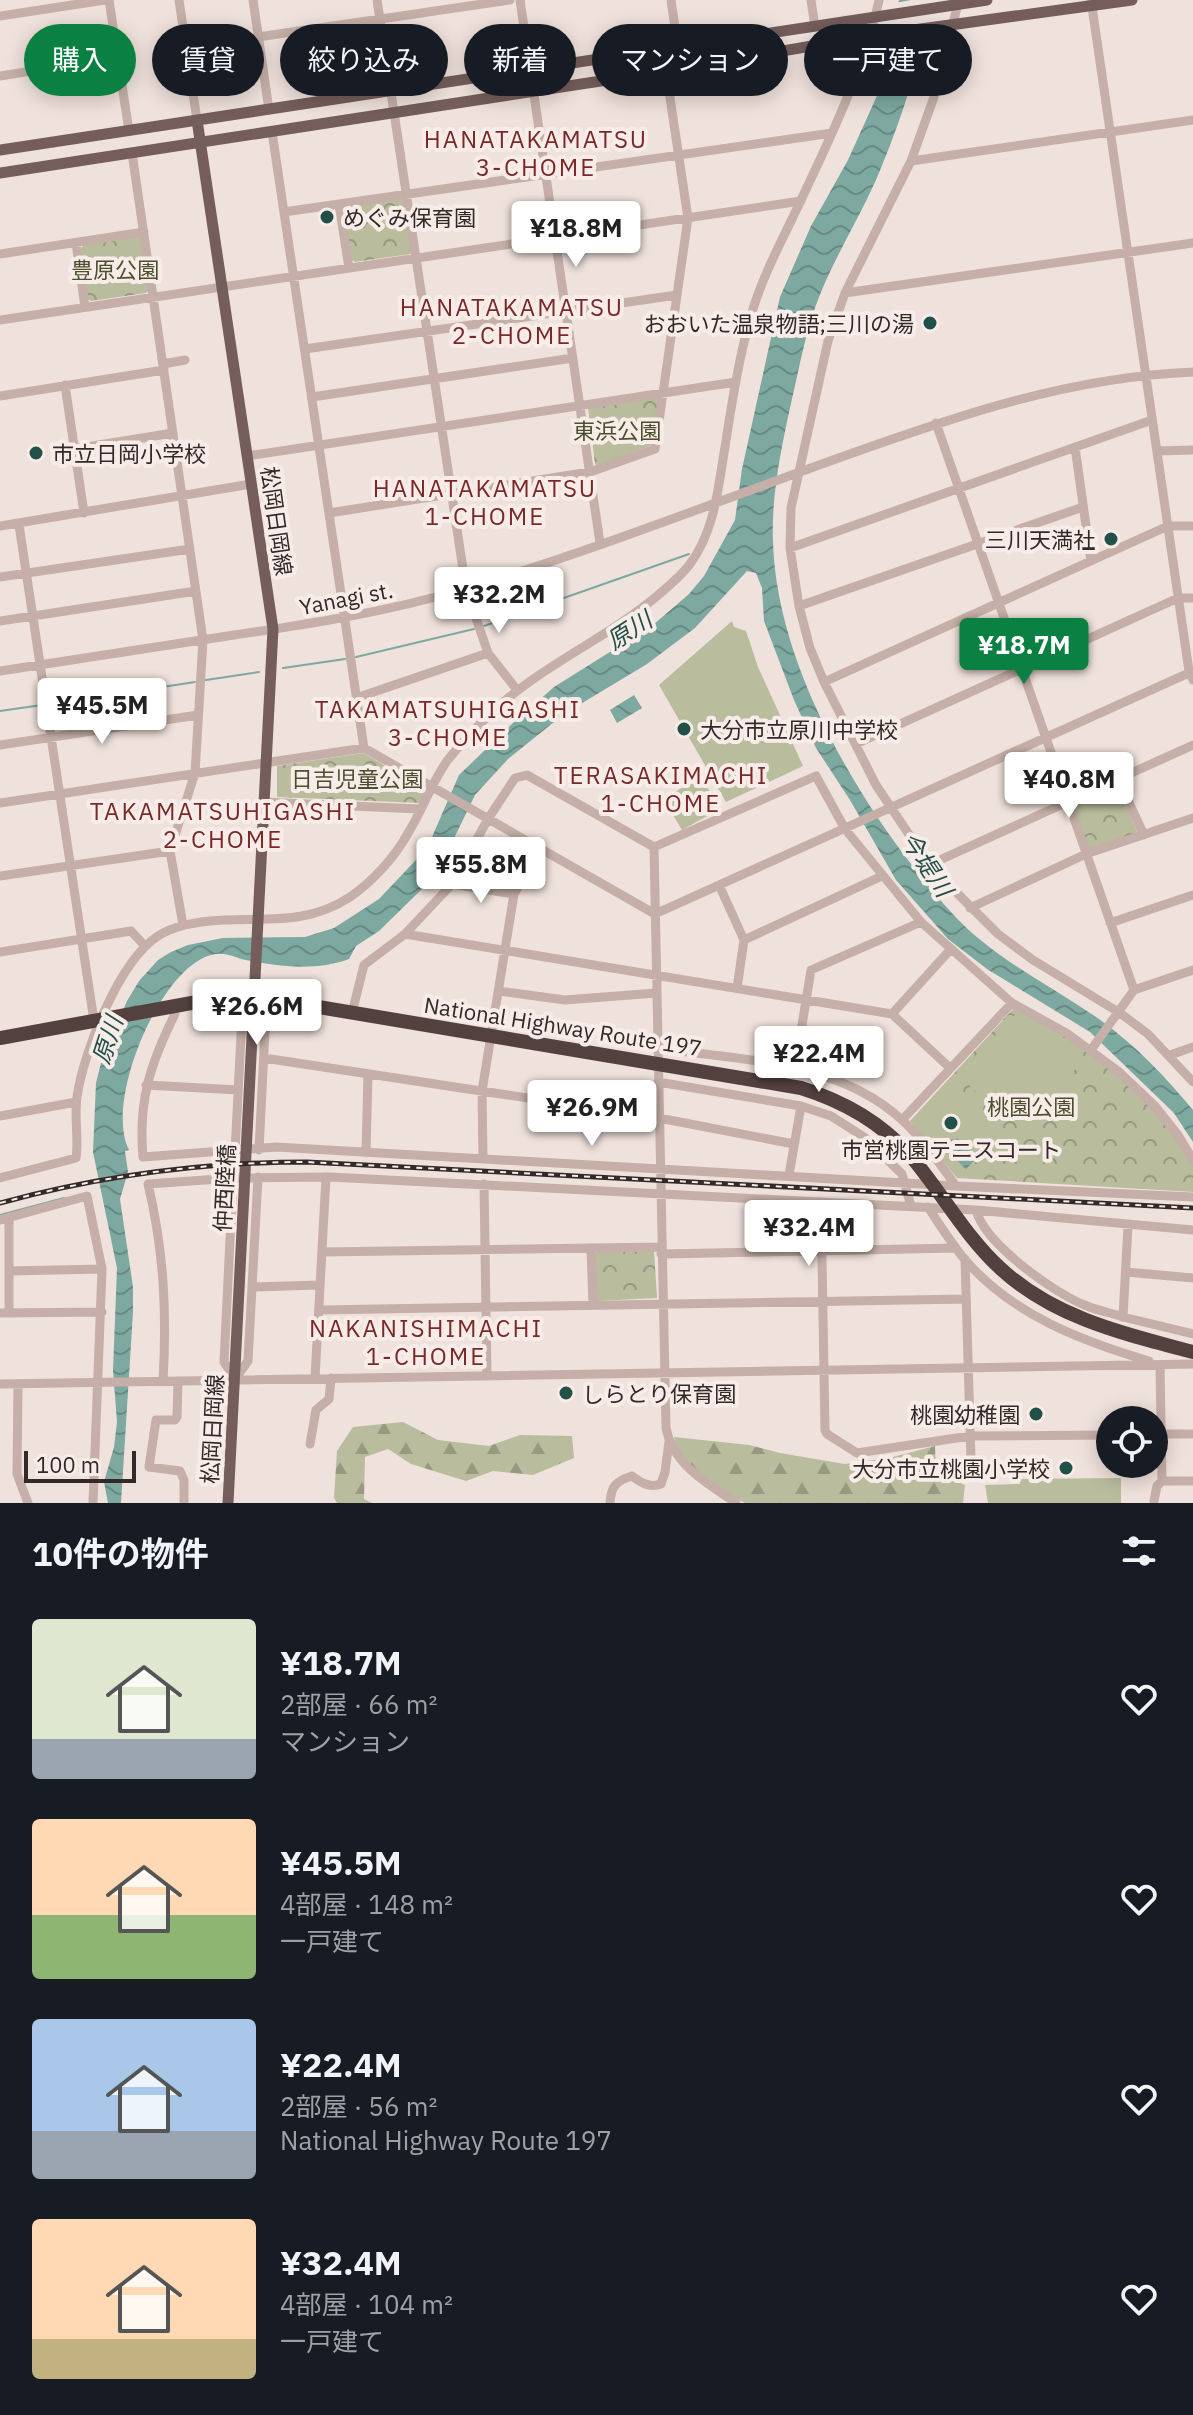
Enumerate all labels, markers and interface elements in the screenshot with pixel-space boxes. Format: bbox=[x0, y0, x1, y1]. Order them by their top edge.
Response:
chip: 購入 bbox=[24, 24, 136, 96]
chip: 賃貸 bbox=[152, 24, 264, 96]
chip: 絞り込み bbox=[280, 24, 448, 96]
chip: 新着 bbox=[464, 24, 576, 96]
chip: マンション bbox=[592, 24, 788, 96]
chip: 一戸建て bbox=[804, 24, 972, 96]
district label: HANATAKAMATSU 3-CHOME bbox=[424, 123, 648, 183]
pin: ¥18.8M bbox=[511, 201, 641, 269]
place label: めぐみ保育園 bbox=[343, 203, 476, 232]
marker: めぐみ保育園 bbox=[318, 208, 336, 226]
text: ¥18.8M bbox=[529, 210, 623, 244]
park label: 豊原公園 bbox=[71, 255, 159, 284]
district label: HANATAKAMATSU 2-CHOME bbox=[400, 291, 624, 351]
place label: おおいた温泉物語;三川の湯 bbox=[644, 309, 914, 338]
marker: おおいた温泉物語;三川の湯 bbox=[921, 314, 939, 332]
park label: 東浜公園 bbox=[573, 416, 661, 445]
place label: 市立日岡小学校 bbox=[52, 439, 206, 468]
marker: 市立日岡小学校 bbox=[27, 444, 45, 462]
street label: 松岡日岡線 bbox=[255, 465, 299, 577]
district label: HANATAKAMATSU 1-CHOME bbox=[373, 472, 597, 532]
place label: 三川天満社 bbox=[985, 525, 1095, 554]
marker: 三川天満社 bbox=[1102, 530, 1120, 548]
pin: ¥32.2M bbox=[434, 567, 564, 635]
street label: Yanagi st. bbox=[297, 575, 395, 621]
text: ¥32.2M bbox=[452, 576, 546, 610]
water label: 原川 bbox=[600, 602, 660, 656]
pin: ¥18.7M bbox=[959, 618, 1089, 686]
text: ¥18.7M bbox=[977, 627, 1071, 661]
pin: ¥45.5M bbox=[37, 678, 167, 746]
text: ¥45.5M bbox=[55, 687, 149, 721]
district label: TAKAMATSUHIGASHI 3-CHOME bbox=[315, 693, 581, 753]
place label: 大分市立原川中学校 bbox=[700, 715, 898, 744]
marker: 大分市立原川中学校 bbox=[675, 720, 693, 738]
pin: ¥40.8M bbox=[1004, 752, 1134, 820]
district label: TERASAKIMACHI 1-CHOME bbox=[554, 759, 768, 819]
text: ¥40.8M bbox=[1022, 761, 1116, 795]
park label: 日吉児童公園 bbox=[291, 764, 423, 793]
district label: TAKAMATSUHIGASHI 2-CHOME bbox=[90, 795, 356, 855]
water label: 今堤川 bbox=[894, 825, 962, 905]
pin: ¥55.8M bbox=[416, 837, 546, 905]
text: ¥55.8M bbox=[434, 846, 528, 880]
pin: ¥26.6M bbox=[192, 979, 322, 1047]
text: ¥26.6M bbox=[210, 988, 304, 1022]
street label: National Highway Route 197 bbox=[422, 990, 704, 1062]
water label: 原川 bbox=[84, 1009, 131, 1068]
pin: ¥22.4M bbox=[754, 1026, 884, 1094]
text: ¥22.4M bbox=[772, 1035, 866, 1069]
pin: ¥26.9M bbox=[527, 1080, 657, 1148]
text: ¥26.9M bbox=[545, 1089, 639, 1123]
park label: 桃園公園 bbox=[987, 1092, 1075, 1121]
marker: 市営桃園テニスコート bbox=[942, 1114, 960, 1132]
place label: 市営桃園テニスコート bbox=[841, 1135, 1061, 1164]
street label: 仲西陸橋 bbox=[207, 1143, 241, 1233]
pin: ¥32.4M bbox=[744, 1200, 874, 1268]
text: ¥32.4M bbox=[762, 1209, 856, 1243]
district label: NAKANISHIMACHI 1-CHOME bbox=[309, 1312, 543, 1372]
street label: 松岡日岡線 bbox=[195, 1373, 229, 1485]
place label: しらとり保育園 bbox=[582, 1379, 736, 1408]
marker: しらとり保育園 bbox=[557, 1384, 575, 1402]
place label: 桃園幼稚園 bbox=[910, 1400, 1020, 1429]
marker: 桃園幼稚園 bbox=[1027, 1405, 1045, 1423]
map controls bbox=[1096, 1406, 1168, 1478]
button: locate bbox=[1096, 1406, 1168, 1478]
scale bar bbox=[24, 1447, 136, 1483]
text: 100 m bbox=[36, 1450, 100, 1479]
place label: 大分市立桃園小学校 bbox=[852, 1454, 1050, 1483]
marker: 大分市立桃園小学校 bbox=[1057, 1459, 1075, 1477]
icon: filters bbox=[1117, 1529, 1161, 1573]
text: 10件の物件 bbox=[32, 1531, 209, 1575]
text: ¥18.7M bbox=[280, 1640, 402, 1684]
icon: home bbox=[96, 1651, 192, 1747]
icon: heart bbox=[1117, 1677, 1161, 1721]
text: 2部屋 · 66 m² bbox=[280, 1687, 437, 1721]
text: マンション bbox=[280, 1724, 410, 1758]
text: ¥45.5M bbox=[280, 1840, 402, 1884]
icon: home bbox=[96, 1851, 192, 1947]
icon: heart bbox=[1117, 1877, 1161, 1921]
text: 4部屋 · 148 m² bbox=[280, 1887, 453, 1921]
text: 一戸建て bbox=[280, 1924, 384, 1958]
text: ¥22.4M bbox=[280, 2042, 402, 2086]
icon: home bbox=[96, 2051, 192, 2147]
icon: heart bbox=[1117, 2077, 1161, 2121]
text: 2部屋 · 56 m² bbox=[280, 2089, 437, 2123]
text: National Highway Route 197 bbox=[280, 2123, 612, 2157]
text: ¥32.4M bbox=[280, 2240, 402, 2284]
icon: home bbox=[96, 2251, 192, 2347]
icon: heart bbox=[1117, 2277, 1161, 2321]
text: 4部屋 · 104 m² bbox=[280, 2287, 453, 2321]
text: 一戸建て bbox=[280, 2324, 384, 2358]

